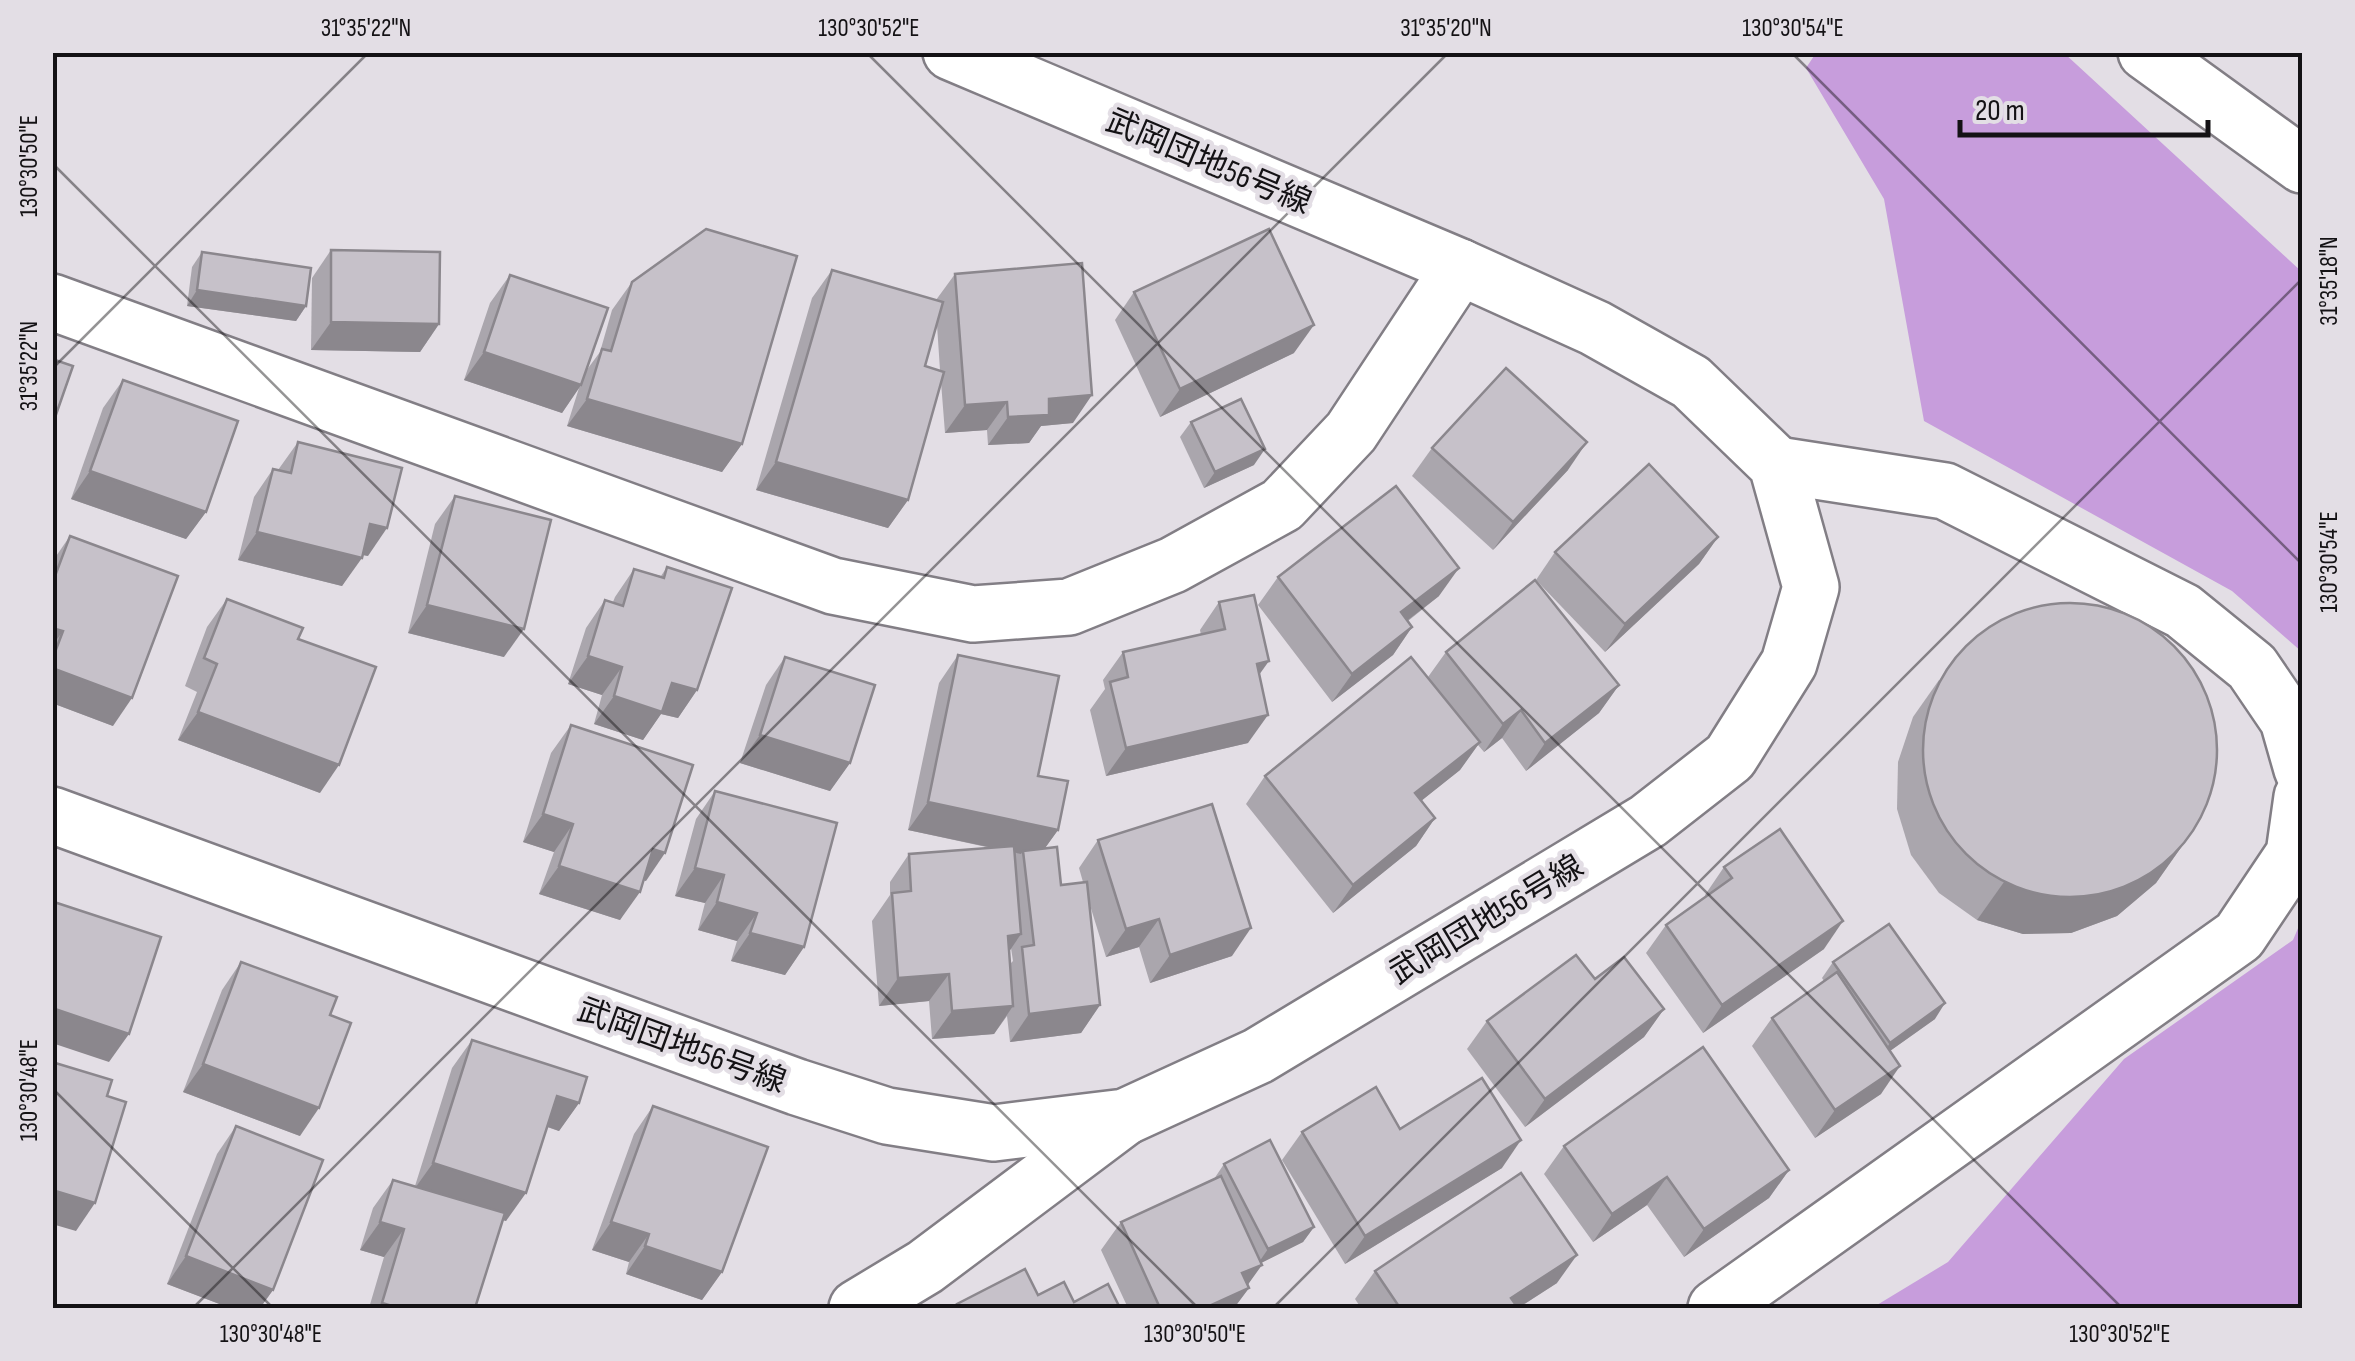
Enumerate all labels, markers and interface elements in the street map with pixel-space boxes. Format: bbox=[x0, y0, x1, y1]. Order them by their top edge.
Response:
text: 31°35'22"N bbox=[321, 13, 411, 44]
text: 130°30'52"E bbox=[818, 13, 920, 44]
text: 31°35'20"N bbox=[1400, 13, 1492, 44]
text: 130°30'54"E bbox=[1742, 13, 1844, 44]
scale bar bbox=[1960, 75, 2208, 137]
text: 20 m bbox=[1975, 93, 2025, 129]
street label: 武岡団地56号線 bbox=[1100, 102, 1317, 223]
text: 130°30'50"E bbox=[14, 115, 45, 217]
text: 31°35'18"N bbox=[2314, 236, 2345, 326]
text: 31°35'22"N bbox=[14, 321, 45, 411]
text: 130°30'54"E bbox=[2314, 511, 2345, 613]
street label: 武岡団地56号線 bbox=[1383, 847, 1591, 993]
street label: 武岡団地56号線 bbox=[572, 991, 791, 1102]
text: 130°30'48"E bbox=[14, 1039, 45, 1141]
text: 130°30'48"E bbox=[220, 1319, 322, 1350]
text: 130°30'50"E bbox=[1144, 1319, 1246, 1350]
text: 130°30'52"E bbox=[2069, 1319, 2171, 1350]

